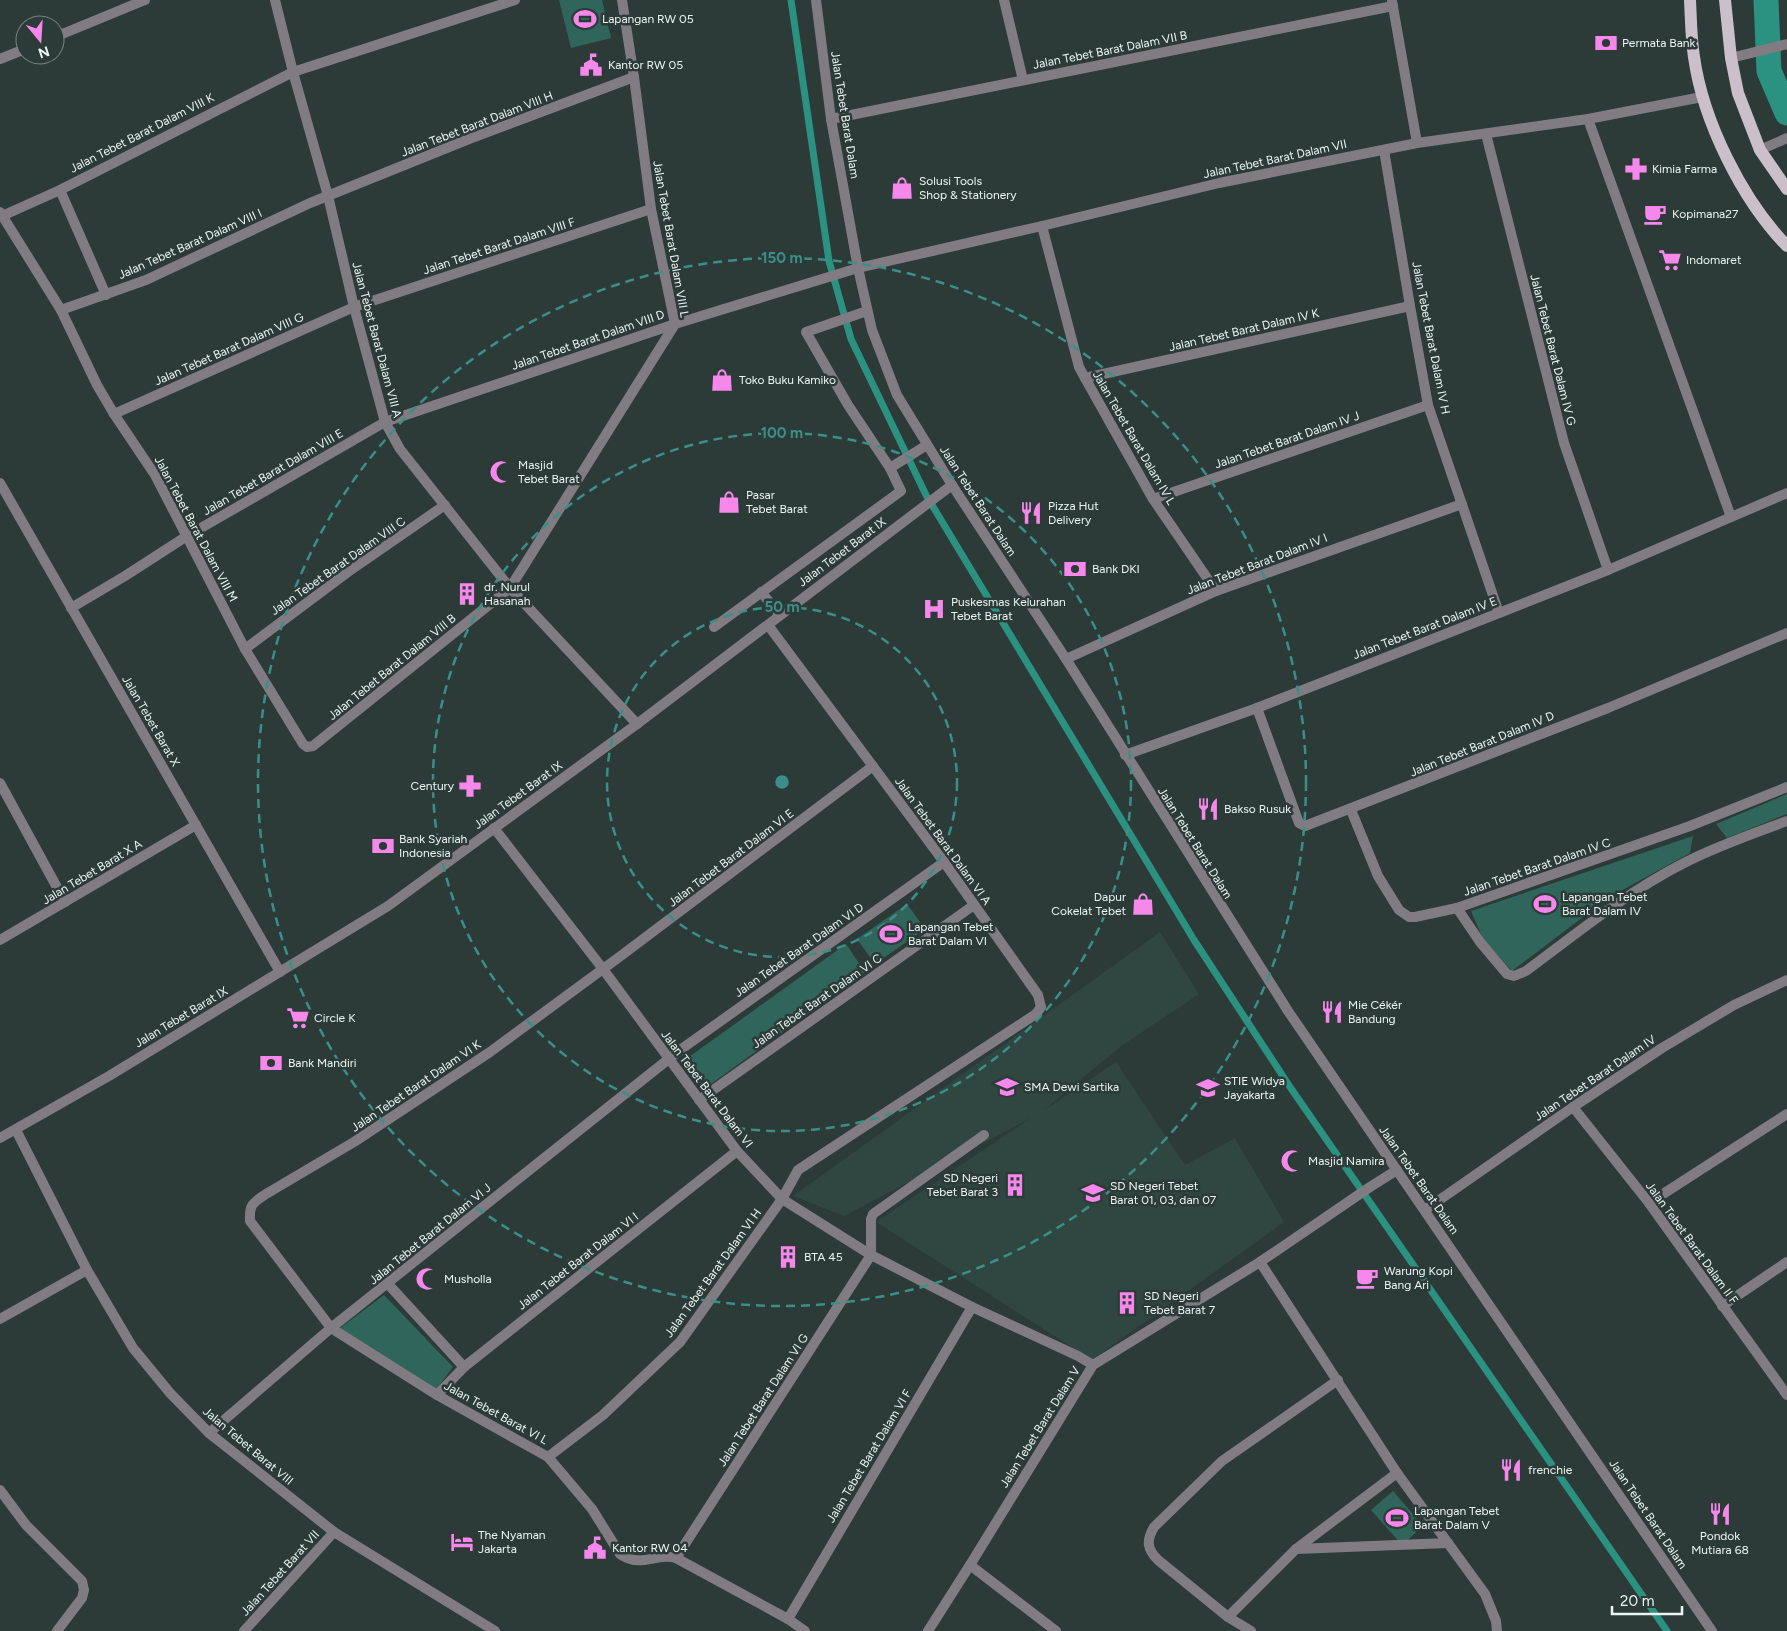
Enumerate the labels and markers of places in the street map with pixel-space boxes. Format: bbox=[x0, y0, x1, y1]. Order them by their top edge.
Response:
sports icon: Lapangan RW 05 bbox=[572, 6, 598, 32]
place label: Lapangan RW 05 bbox=[602, 12, 694, 26]
bank icon: Permata Bank bbox=[1593, 30, 1619, 56]
place label: Permata Bank bbox=[1622, 36, 1696, 50]
public building icon: Kantor RW 05 bbox=[578, 52, 604, 78]
place label: Kantor RW 05 bbox=[608, 58, 683, 72]
pharmacy icon: Kimia Farma bbox=[1623, 156, 1649, 182]
place label: Kimia Farma bbox=[1652, 162, 1717, 176]
place label: Solusi Tools Shop & Stationery bbox=[919, 174, 1017, 202]
shop icon: Solusi Tools Shop & Stationery bbox=[889, 175, 915, 201]
cafe icon: Kopimana27 bbox=[1642, 201, 1668, 227]
place label: Kopimana27 bbox=[1672, 207, 1739, 221]
supermarket icon: Indomaret bbox=[1657, 247, 1683, 273]
place label: Indomaret bbox=[1686, 253, 1742, 267]
shop icon: Toko Buku Kamiko bbox=[709, 367, 735, 393]
place label: Toko Buku Kamiko bbox=[739, 373, 836, 387]
place label: Masjid Tebet Barat bbox=[518, 458, 580, 486]
mosque icon: Masjid Tebet Barat bbox=[488, 459, 514, 485]
place label: Pasar Tebet Barat bbox=[746, 488, 808, 516]
shop icon: Pasar Tebet Barat bbox=[716, 489, 742, 515]
place label: Pizza Hut Delivery bbox=[1048, 499, 1099, 527]
restaurant icon: Pizza Hut Delivery bbox=[1018, 500, 1044, 526]
bank icon: Bank DKI bbox=[1062, 556, 1088, 582]
place label: Bank DKI bbox=[1092, 562, 1140, 576]
place label: dr. Nurul Hasanah bbox=[484, 580, 531, 608]
building icon: dr. Nurul Hasanah bbox=[454, 581, 480, 607]
place label: Puskesmas Kelurahan Tebet Barat bbox=[951, 595, 1066, 623]
hospital icon: Puskesmas Kelurahan Tebet Barat bbox=[921, 596, 947, 622]
pharmacy icon: Century bbox=[457, 773, 483, 799]
centre of rings bbox=[773, 773, 791, 791]
place label: Century bbox=[410, 779, 455, 793]
restaurant icon: Bakso Rusuk bbox=[1195, 796, 1221, 822]
place label: Bakso Rusuk bbox=[1224, 802, 1291, 816]
place label: Bank Syariah Indonesia bbox=[399, 832, 468, 860]
bank icon: Bank Syariah Indonesia bbox=[370, 833, 396, 859]
place label: Dapur Cokelat Tebet bbox=[1051, 890, 1126, 918]
place label: Lapangan Tebet Barat Dalam IV bbox=[1562, 890, 1648, 918]
shop icon: Dapur Cokelat Tebet bbox=[1130, 891, 1156, 917]
sports icon: Lapangan Tebet Barat Dalam IV bbox=[1532, 891, 1558, 917]
place label: Lapangan Tebet Barat Dalam VI bbox=[908, 920, 994, 948]
sports icon: Lapangan Tebet Barat Dalam VI bbox=[878, 921, 904, 947]
place label: Mie Cékér Bandung bbox=[1348, 998, 1402, 1026]
restaurant icon: Mie Cékér Bandung bbox=[1319, 999, 1345, 1025]
supermarket icon: Circle K bbox=[285, 1005, 311, 1031]
place label: Circle K bbox=[314, 1011, 356, 1025]
bank icon: Bank Mandiri bbox=[258, 1050, 284, 1076]
place label: Bank Mandiri bbox=[288, 1056, 357, 1070]
school or university icon: SMA Dewi Sartika bbox=[994, 1074, 1020, 1100]
place label: STIE Widya Jayakarta bbox=[1224, 1074, 1285, 1102]
school or university icon: STIE Widya Jayakarta bbox=[1195, 1075, 1221, 1101]
place label: SMA Dewi Sartika bbox=[1024, 1080, 1119, 1094]
mosque icon: Masjid Namira bbox=[1279, 1148, 1305, 1174]
place label: Masjid Namira bbox=[1308, 1154, 1384, 1168]
place label: SD Negeri Tebet Barat 3 bbox=[927, 1171, 998, 1199]
building icon: SD Negeri Tebet Barat 3 bbox=[1002, 1172, 1028, 1198]
place label: SD Negeri Tebet Barat 01, 03, dan 07 bbox=[1110, 1179, 1217, 1207]
school or university icon: SD Negeri Tebet Barat 01, 03, dan 07 bbox=[1080, 1180, 1106, 1206]
building icon: BTA 45 bbox=[775, 1244, 801, 1270]
place label: BTA 45 bbox=[804, 1250, 843, 1264]
place label: Warung Kopi Bang Ari bbox=[1384, 1264, 1453, 1292]
cafe icon: Warung Kopi Bang Ari bbox=[1354, 1265, 1380, 1291]
mosque icon: Musholla bbox=[414, 1266, 440, 1292]
place label: Musholla bbox=[444, 1272, 492, 1286]
place label: SD Negeri Tebet Barat 7 bbox=[1144, 1289, 1216, 1317]
building icon: SD Negeri Tebet Barat 7 bbox=[1114, 1290, 1140, 1316]
restaurant icon: frenchie bbox=[1498, 1457, 1524, 1483]
place label: frenchie bbox=[1528, 1463, 1573, 1477]
restaurant icon: Pondok Mutiara 68 bbox=[1707, 1501, 1733, 1527]
place label: Lapangan Tebet Barat Dalam V bbox=[1414, 1504, 1500, 1532]
sports icon: Lapangan Tebet Barat Dalam V bbox=[1384, 1505, 1410, 1531]
place label: The Nyaman Jakarta bbox=[478, 1528, 546, 1556]
hotel icon: The Nyaman Jakarta bbox=[449, 1529, 475, 1555]
place label: Pondok Mutiara 68 bbox=[1691, 1529, 1749, 1557]
public building icon: Kantor RW 04 bbox=[582, 1535, 608, 1561]
place label: Kantor RW 04 bbox=[612, 1541, 688, 1555]

